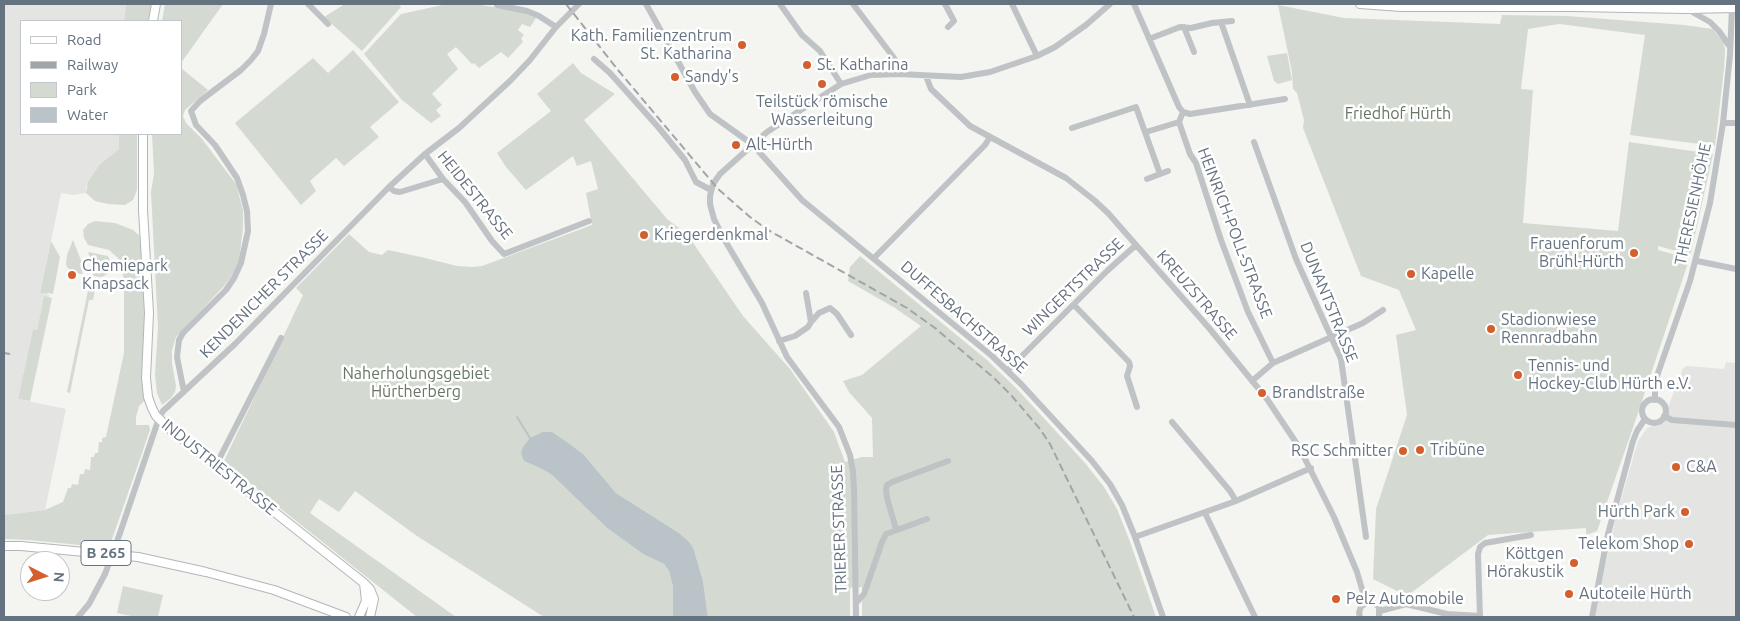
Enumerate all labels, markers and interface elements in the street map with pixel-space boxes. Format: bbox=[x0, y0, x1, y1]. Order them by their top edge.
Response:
legend bbox=[20, 20, 182, 135]
place label: Kath. Familienzentrum St. Katharina bbox=[571, 26, 732, 64]
text: Road bbox=[67, 31, 102, 48]
marker: Kath. Familienzentrum St. Katharina bbox=[736, 39, 748, 51]
place label: St. Katharina bbox=[817, 55, 908, 75]
text: Railway bbox=[67, 56, 118, 73]
marker: St. Katharina bbox=[801, 59, 813, 71]
place label: Sandy's bbox=[685, 67, 739, 87]
marker: Sandy's bbox=[669, 71, 681, 83]
marker: Teilstück römische Wasserleitung bbox=[816, 78, 828, 90]
text: Park bbox=[67, 81, 97, 98]
place label: Teilstück römische Wasserleitung bbox=[756, 92, 888, 130]
park label: Friedhof Hürth bbox=[1345, 104, 1451, 124]
text: Water bbox=[67, 106, 108, 123]
place label: Alt-Hürth bbox=[746, 135, 813, 155]
marker: Alt-Hürth bbox=[730, 139, 742, 151]
street label: THERESIENHÖHE bbox=[1671, 141, 1715, 267]
street label: HEINRICH-POLL-STRASSE bbox=[1194, 145, 1276, 321]
street label: HEIDESTRASSE bbox=[433, 147, 517, 243]
place label: Kriegerdenkmal bbox=[654, 225, 768, 245]
street label: KENDENICHER STRASSE bbox=[196, 226, 332, 362]
marker: Kriegerdenkmal bbox=[638, 229, 650, 241]
street label: WINGERTSTRASSE bbox=[1019, 234, 1127, 340]
place label: Frauenforum Brühl-Hürth bbox=[1530, 234, 1624, 272]
street label: DUNANTSTRASSE bbox=[1296, 239, 1362, 365]
street label: KREUZSTRASSE bbox=[1153, 246, 1241, 344]
marker: Frauenforum Brühl-Hürth bbox=[1628, 247, 1640, 259]
place label: Chemiepark Knapsack bbox=[82, 256, 168, 294]
street label: DUFFESBACHSTRASSE bbox=[897, 257, 1031, 377]
place label: Kapelle bbox=[1421, 264, 1474, 284]
marker: Kapelle bbox=[1405, 268, 1417, 280]
marker: Chemiepark Knapsack bbox=[66, 269, 78, 281]
place label: Stadionwiese Rennradbahn bbox=[1501, 310, 1598, 348]
marker: Stadionwiese Rennradbahn bbox=[1485, 323, 1497, 335]
place label: Tennis- und Hockey-Club Hürth e.V. bbox=[1528, 356, 1691, 394]
park label: Naherholungsgebiet Hürtherberg bbox=[342, 364, 490, 402]
marker: Tennis- und Hockey-Club Hürth e.V. bbox=[1512, 369, 1524, 381]
place label: Brandlstraße bbox=[1272, 383, 1365, 403]
marker: Brandlstraße bbox=[1256, 387, 1268, 399]
street label: INDUSTRIESTRASSE bbox=[158, 415, 280, 519]
place label: Tribüne bbox=[1430, 440, 1485, 460]
place label: RSC Schmitter bbox=[1291, 441, 1393, 461]
marker: Tribüne bbox=[1414, 444, 1426, 456]
marker: RSC Schmitter bbox=[1397, 445, 1409, 457]
place label: C&A bbox=[1686, 457, 1717, 477]
marker: C&A bbox=[1670, 461, 1682, 473]
street label: TRIERER STRASSE bbox=[827, 464, 851, 594]
place label: Hürth Park bbox=[1598, 502, 1675, 522]
marker: Hürth Park bbox=[1679, 506, 1691, 518]
place label: Telekom Shop bbox=[1578, 534, 1679, 554]
marker: Telekom Shop bbox=[1683, 538, 1695, 550]
road number: B 265 bbox=[81, 540, 131, 566]
place label: Köttgen Hörakustik bbox=[1487, 544, 1564, 582]
north arrow bbox=[20, 551, 70, 601]
marker: Köttgen Hörakustik bbox=[1568, 557, 1580, 569]
text: N bbox=[51, 571, 67, 583]
place label: Autoteile Hürth bbox=[1579, 584, 1692, 604]
marker: Autoteile Hürth bbox=[1563, 588, 1575, 600]
place label: Pelz Automobile bbox=[1346, 589, 1464, 609]
marker: Pelz Automobile bbox=[1330, 593, 1342, 605]

